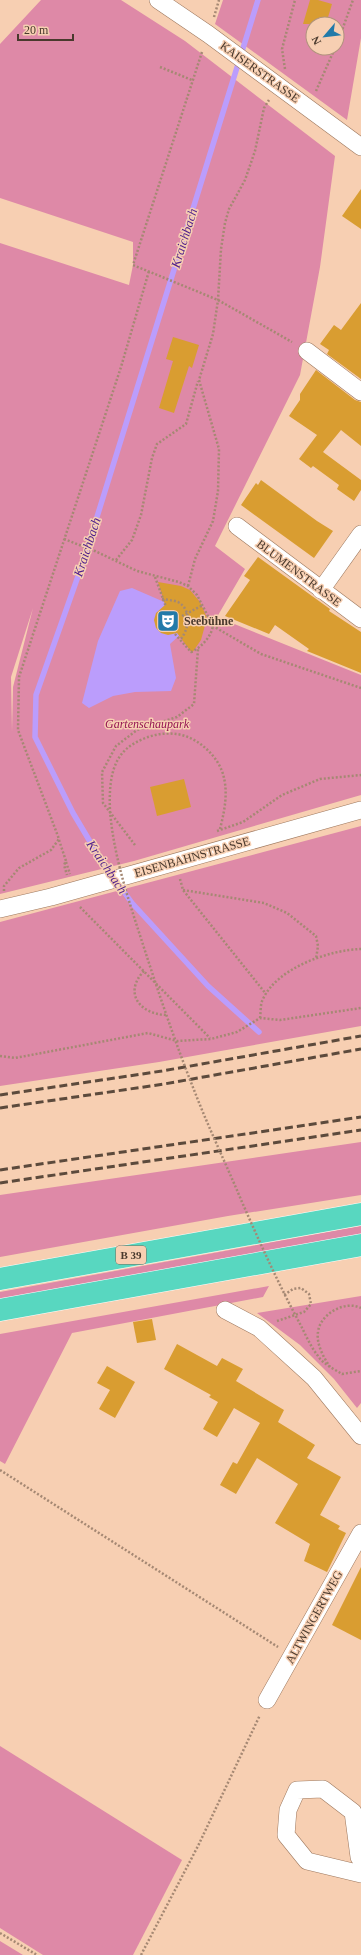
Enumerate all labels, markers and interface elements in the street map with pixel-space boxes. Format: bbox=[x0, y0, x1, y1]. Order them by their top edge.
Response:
scale bar bbox=[18, 16, 73, 42]
north arrow bbox=[305, 16, 345, 56]
text: 20 m bbox=[24, 23, 49, 37]
text: N bbox=[309, 34, 323, 47]
street label: KAISERSTRASSE bbox=[218, 39, 302, 105]
water label: Kraichbach bbox=[168, 206, 200, 271]
water label: Kraichbach bbox=[70, 515, 104, 579]
street label: BLUMENSTRASSE bbox=[254, 537, 344, 609]
theatre icon: Seebühne bbox=[155, 608, 181, 634]
place label: Seebühne bbox=[184, 614, 234, 628]
park label: Gartenschaupark bbox=[105, 717, 190, 731]
street label: EISENBAHNSTRASSE bbox=[133, 834, 251, 880]
water label: Kraichbach bbox=[83, 837, 130, 897]
road number: B 39 bbox=[116, 1246, 146, 1264]
street label: ALTWINGERTWEG bbox=[283, 1568, 346, 1666]

